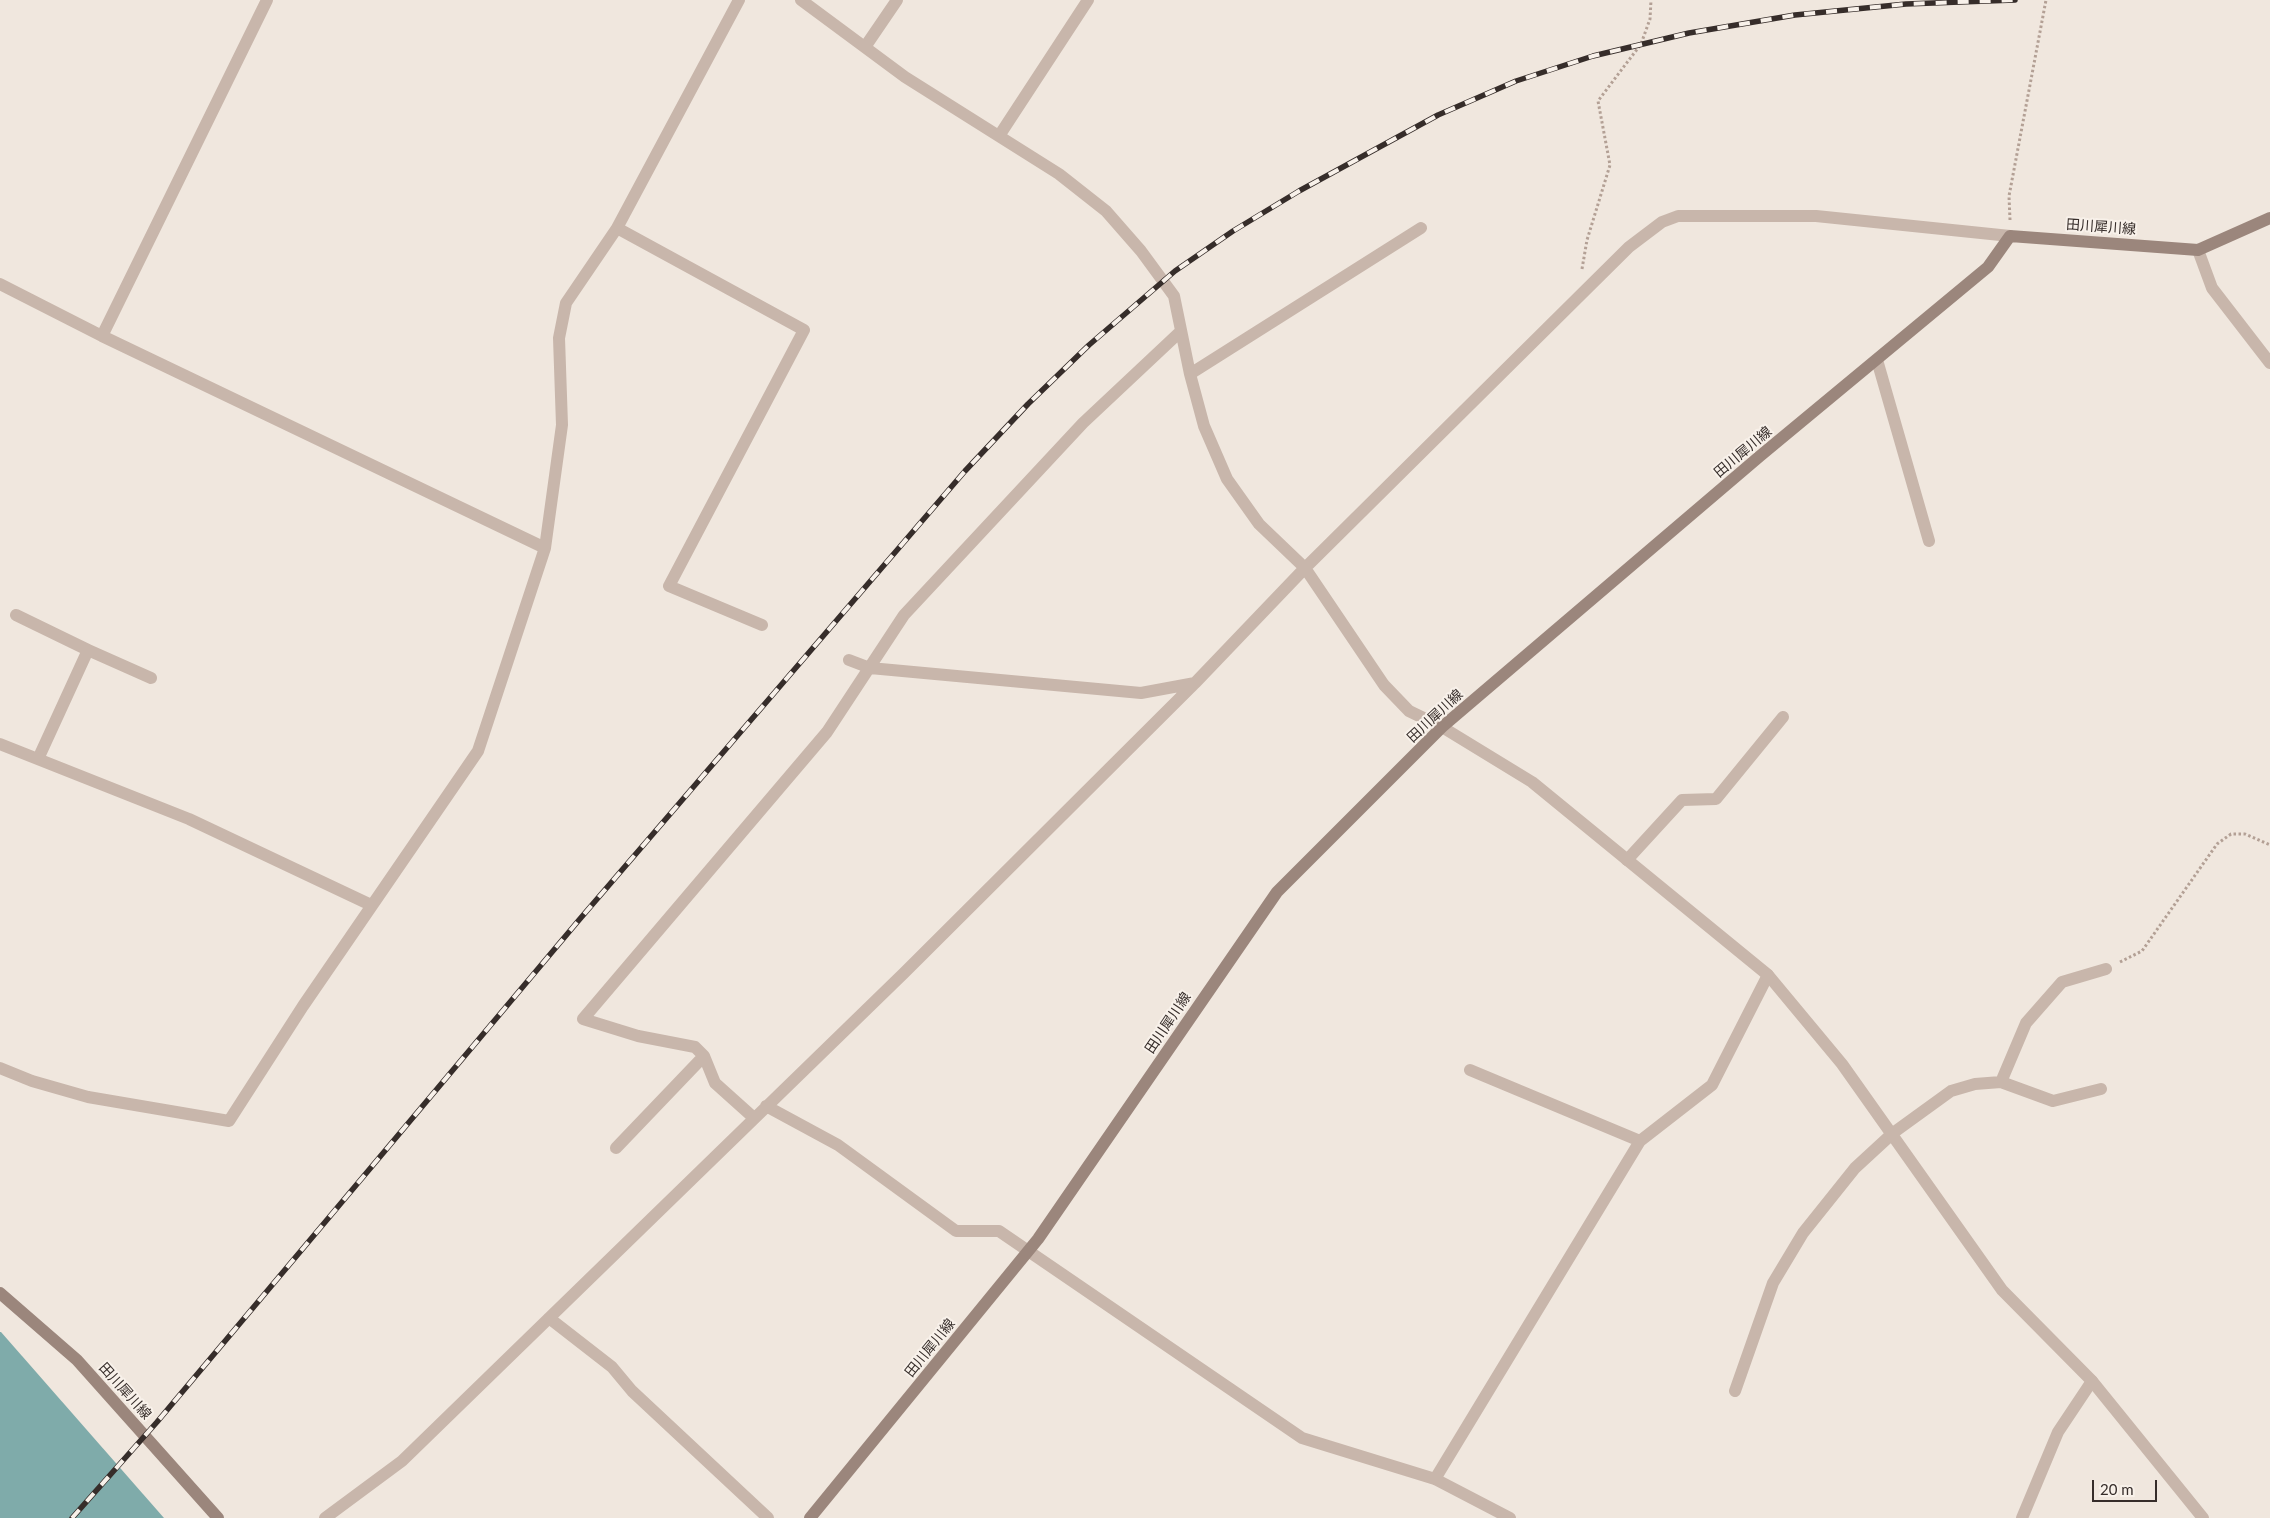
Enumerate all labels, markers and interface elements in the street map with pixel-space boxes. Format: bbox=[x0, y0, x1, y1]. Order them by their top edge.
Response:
street label: 田川犀川線 bbox=[2065, 216, 2137, 238]
street label: 田川犀川線 bbox=[1711, 423, 1775, 481]
street label: 田川犀川線 bbox=[1404, 686, 1466, 746]
street label: 田川犀川線 bbox=[1141, 989, 1195, 1057]
street label: 田川犀川線 bbox=[901, 1316, 959, 1380]
street label: 田川犀川線 bbox=[95, 1359, 155, 1423]
scale bar bbox=[2095, 1470, 2160, 1502]
text: 20 m bbox=[2100, 1480, 2134, 1498]

